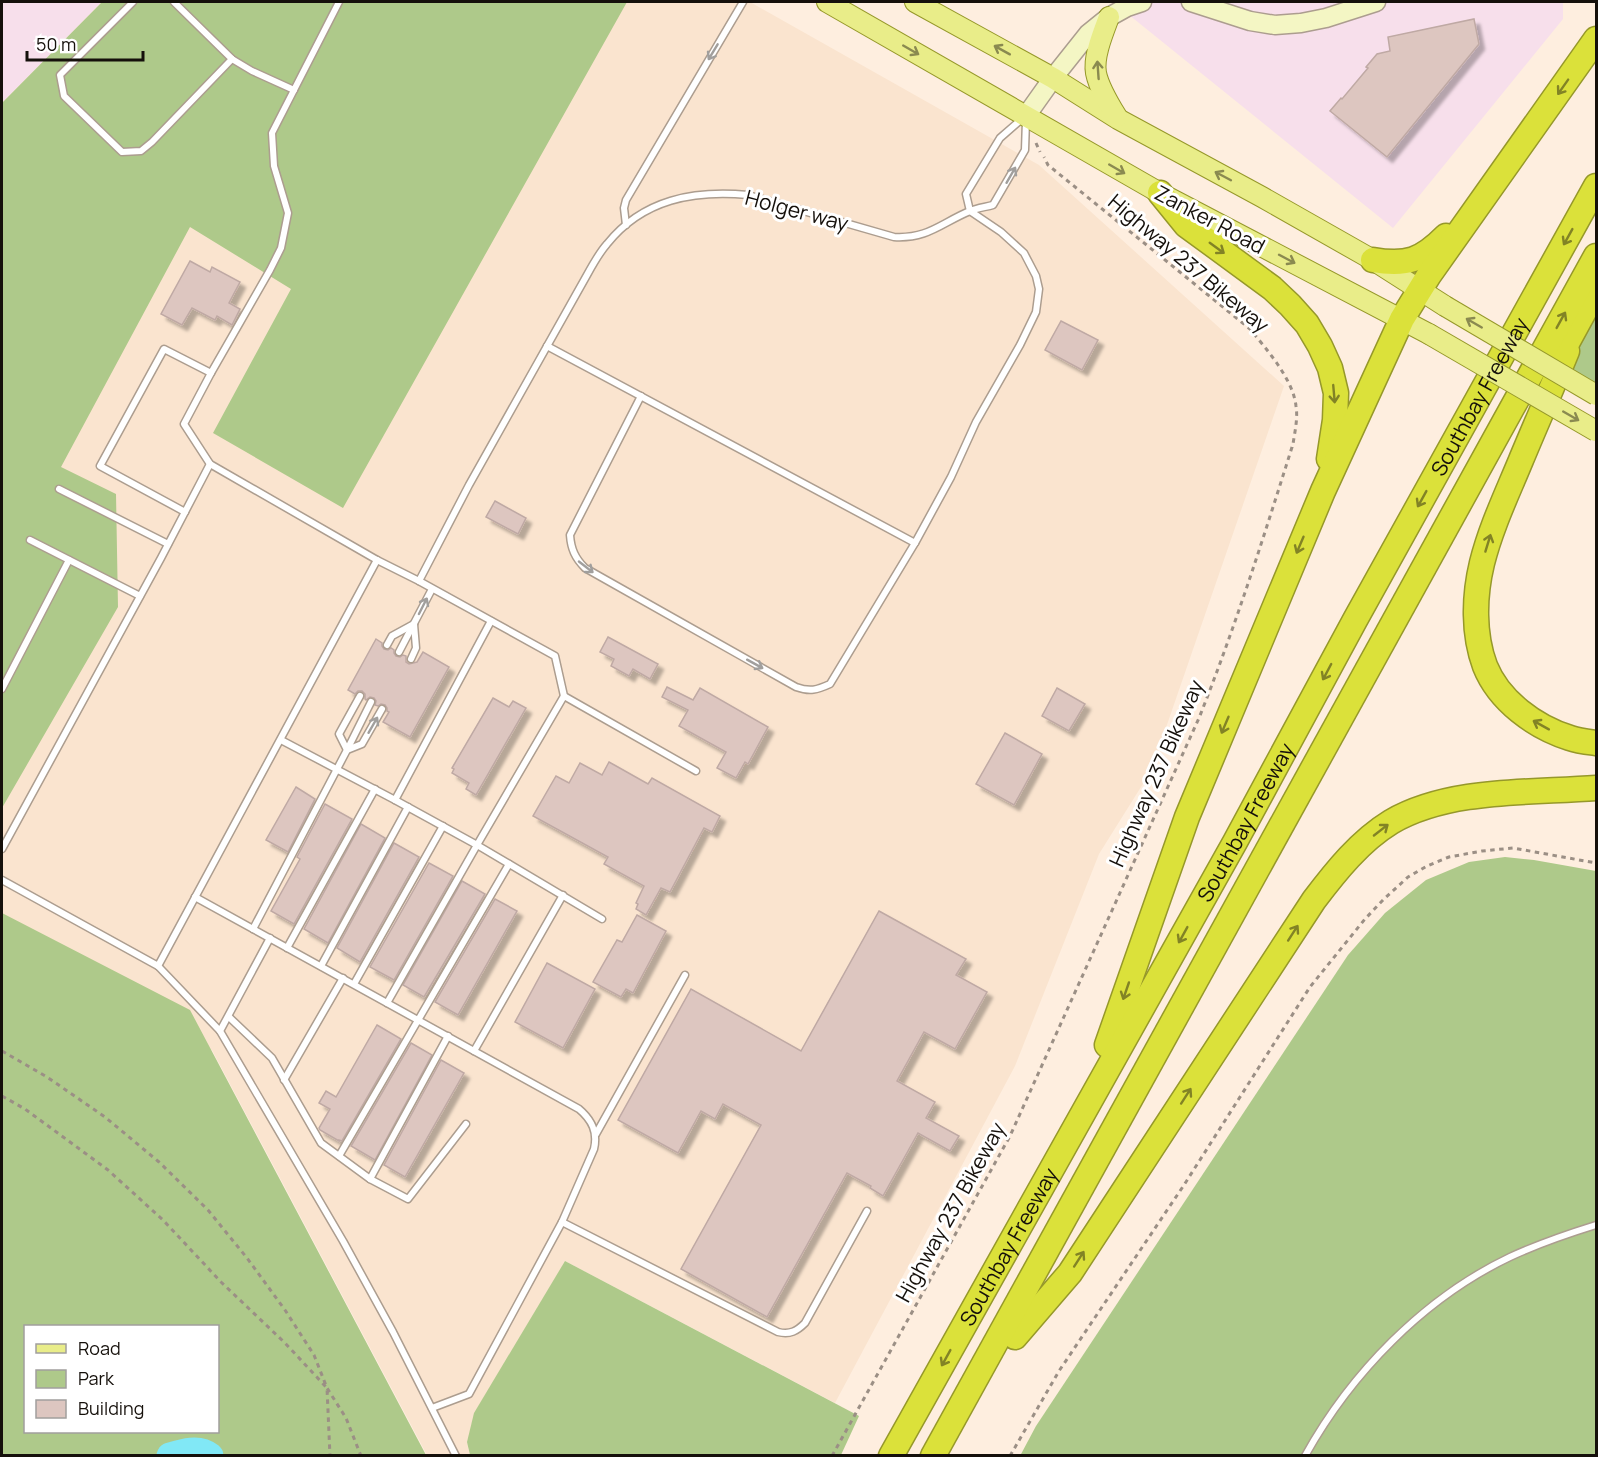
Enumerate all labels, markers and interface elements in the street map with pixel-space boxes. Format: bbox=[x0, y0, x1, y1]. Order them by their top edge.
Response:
scale bar bbox=[27, 24, 142, 62]
text: 50 m bbox=[36, 32, 76, 56]
one-way arrow bbox=[707, 43, 719, 60]
one-way arrow bbox=[902, 44, 919, 56]
one-way arrow bbox=[993, 44, 1011, 55]
one-way arrow bbox=[1092, 61, 1103, 80]
one-way arrow bbox=[1557, 78, 1569, 94]
one-way arrow bbox=[1109, 163, 1126, 175]
one-way arrow bbox=[1005, 167, 1017, 184]
one-way arrow bbox=[1214, 170, 1232, 181]
street label: Zanker Road bbox=[1150, 178, 1270, 260]
street label: Holger way bbox=[742, 183, 852, 237]
street label: Highway 237 Bikeway bbox=[1103, 187, 1275, 339]
one-way arrow bbox=[1562, 228, 1574, 245]
one-way arrow bbox=[1208, 242, 1224, 254]
one-way arrow bbox=[1278, 253, 1296, 265]
street label: Southbay Freeway bbox=[1424, 312, 1534, 481]
one-way arrow bbox=[1555, 312, 1567, 329]
one-way arrow bbox=[1466, 317, 1483, 329]
one-way arrow bbox=[1329, 384, 1340, 404]
one-way arrow bbox=[1562, 410, 1579, 422]
one-way arrow bbox=[1416, 490, 1428, 507]
one-way arrow bbox=[1484, 534, 1495, 553]
one-way arrow bbox=[1294, 536, 1305, 554]
one-way arrow bbox=[578, 560, 594, 573]
one-way arrow bbox=[417, 598, 429, 615]
one-way arrow bbox=[746, 658, 763, 670]
one-way arrow bbox=[1321, 663, 1333, 680]
street label: Highway 237 Bikeway bbox=[1102, 675, 1210, 871]
one-way arrow bbox=[1219, 716, 1230, 734]
one-way arrow bbox=[367, 717, 379, 734]
one-way arrow bbox=[1533, 719, 1551, 730]
street label: Southbay Freeway bbox=[1190, 738, 1300, 907]
one-way arrow bbox=[1373, 823, 1389, 836]
one-way arrow bbox=[1287, 925, 1299, 942]
one-way arrow bbox=[1176, 926, 1188, 943]
one-way arrow bbox=[1120, 982, 1131, 1000]
one-way arrow bbox=[1180, 1088, 1192, 1105]
street label: Highway 237 Bikeway bbox=[889, 1117, 1011, 1307]
street label: Southbay Freeway bbox=[953, 1162, 1064, 1331]
one-way arrow bbox=[1073, 1251, 1085, 1268]
legend bbox=[24, 1325, 219, 1433]
text: Road bbox=[78, 1336, 121, 1360]
one-way arrow bbox=[940, 1348, 951, 1366]
text: Park bbox=[78, 1366, 115, 1390]
text: Building bbox=[78, 1396, 144, 1420]

